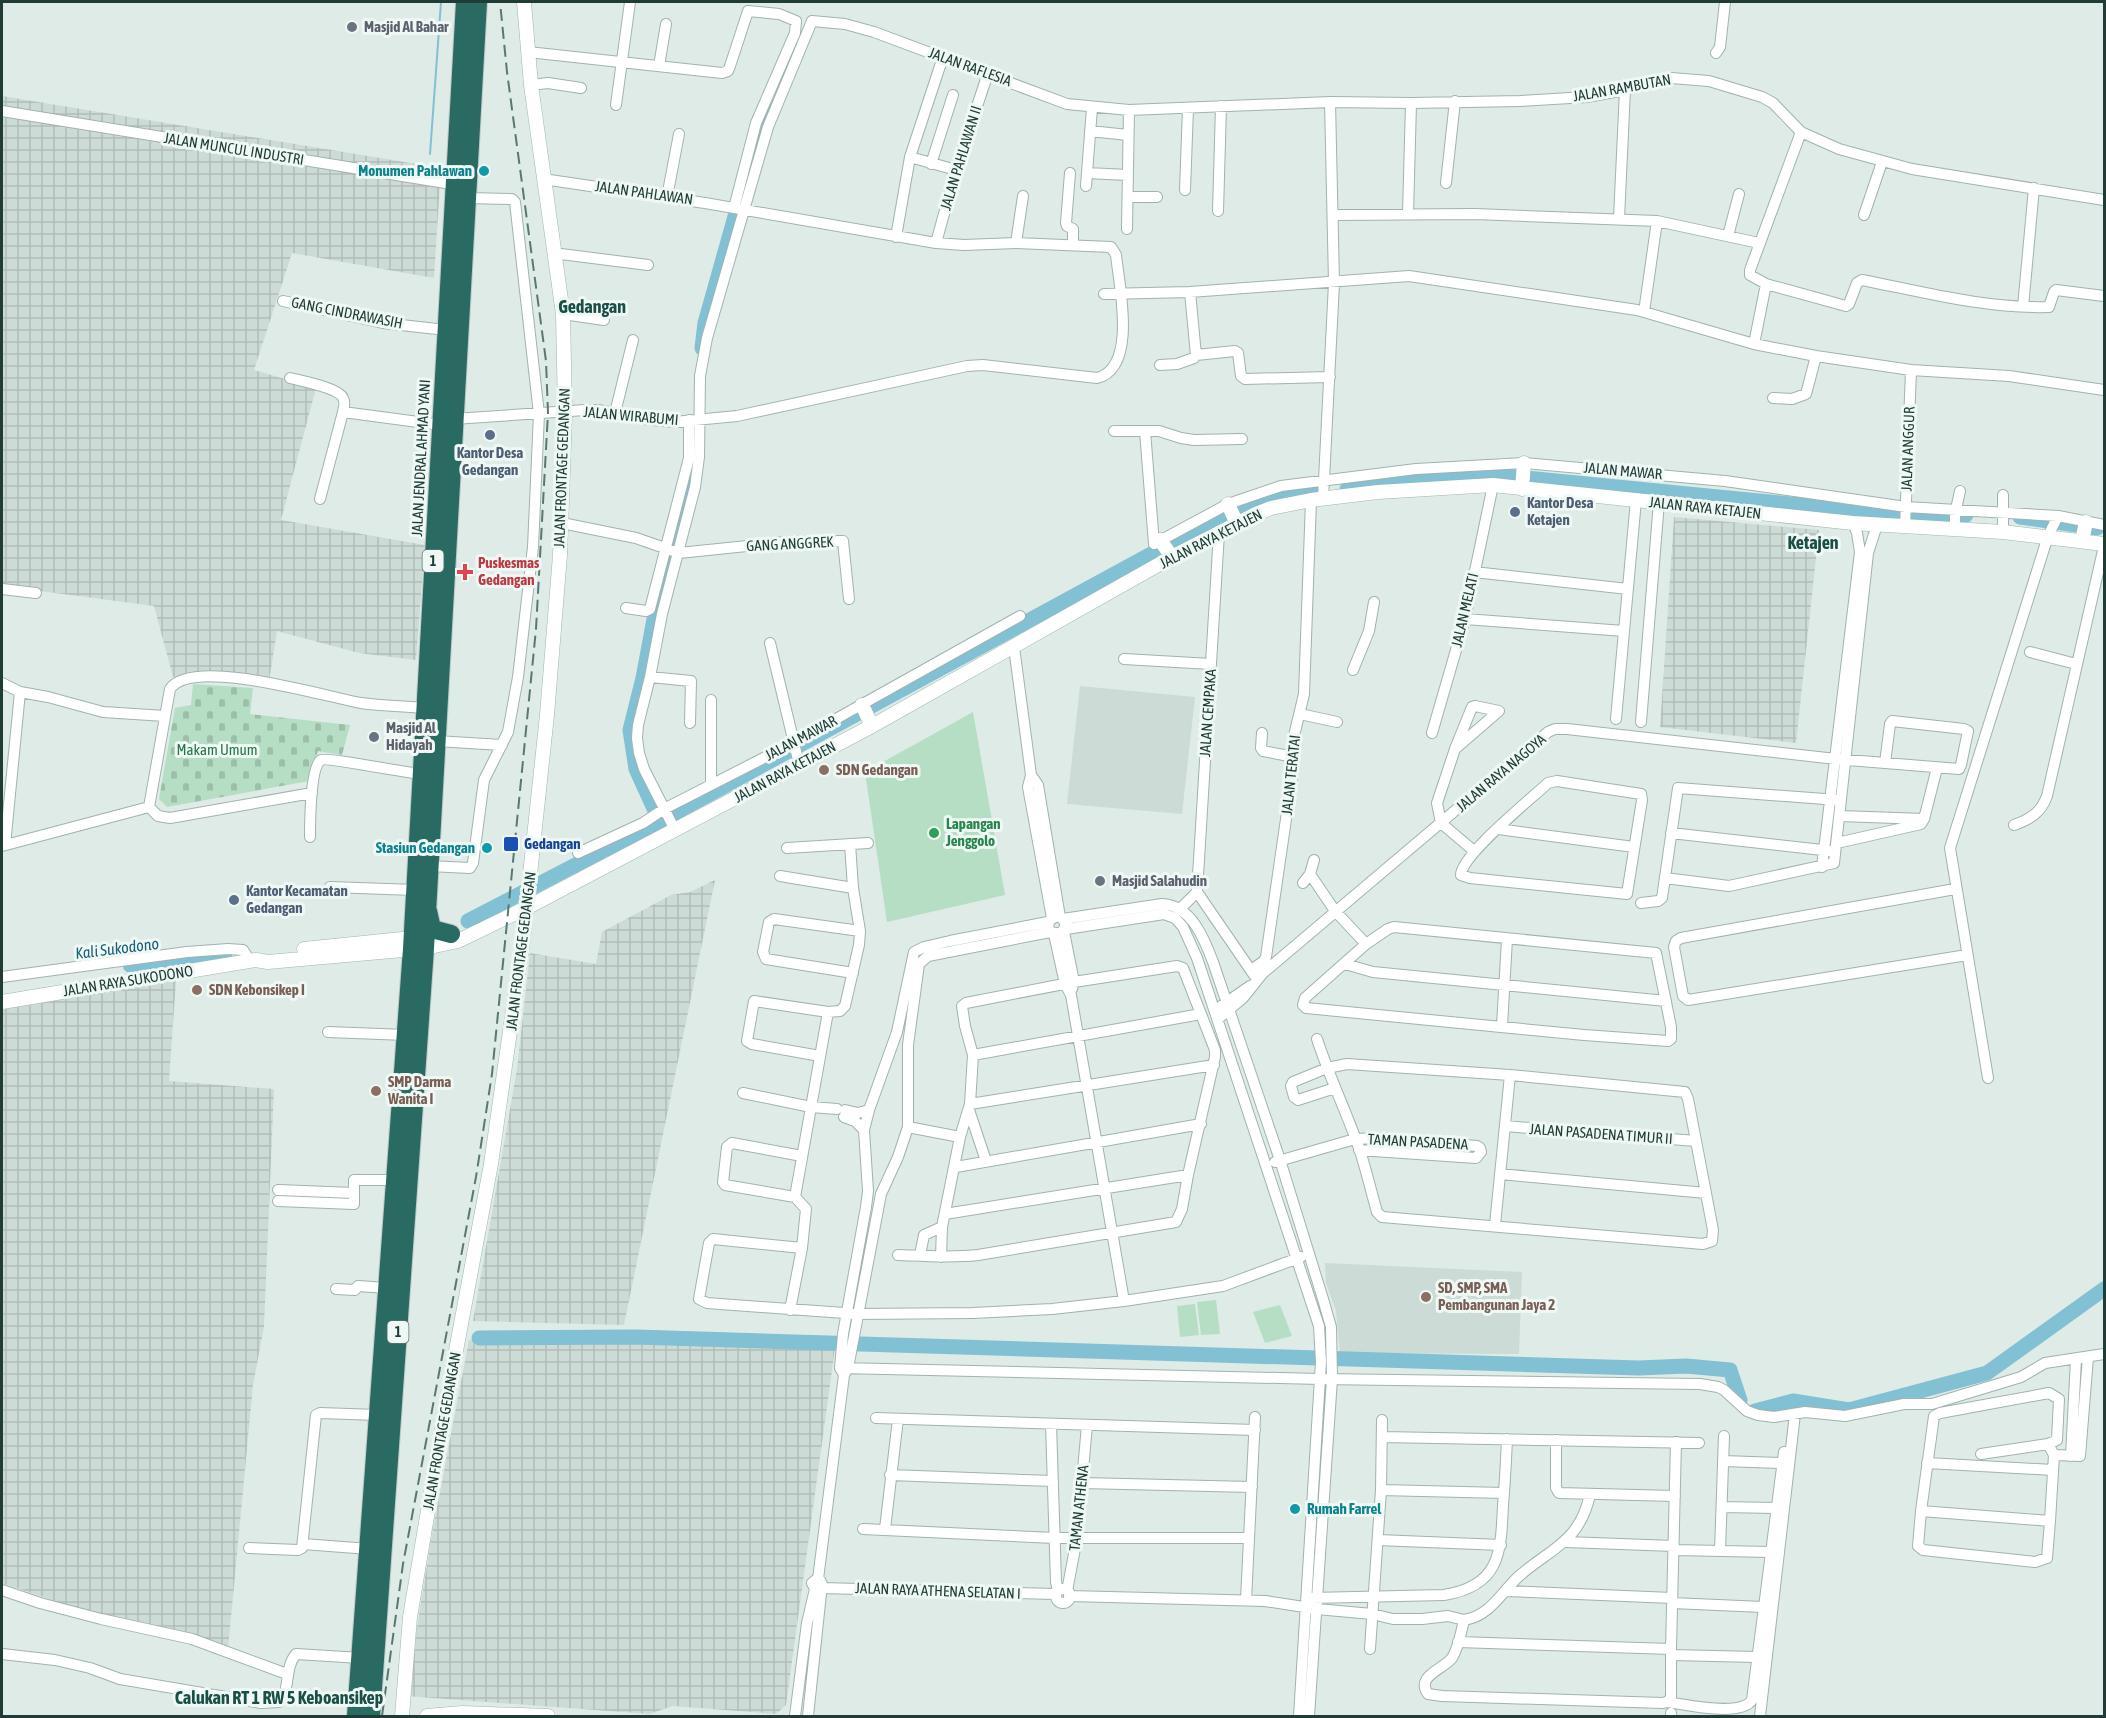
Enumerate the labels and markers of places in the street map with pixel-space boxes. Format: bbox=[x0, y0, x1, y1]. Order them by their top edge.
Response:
place label: Masjid Al Bahar bbox=[364, 18, 449, 35]
marker: Masjid Al Bahar bbox=[345, 20, 359, 34]
place label: Monumen Pahlawan bbox=[358, 162, 472, 179]
marker: Monumen Pahlawan bbox=[477, 164, 491, 178]
marker: Kantor Desa Gedangan bbox=[483, 428, 497, 442]
place label: Kantor Desa Gedangan bbox=[457, 444, 523, 478]
place label: Kantor Desa Ketajen bbox=[1527, 494, 1594, 528]
marker: Kantor Desa Ketajen bbox=[1508, 505, 1522, 519]
place label: Puskesmas Gedangan bbox=[478, 554, 540, 588]
marker: Puskesmas Gedangan bbox=[456, 563, 474, 581]
place label: Masjid Al Hidayah bbox=[386, 719, 437, 753]
marker: Masjid Al Hidayah bbox=[367, 730, 381, 744]
place label: SDN Gedangan bbox=[836, 761, 918, 778]
marker: SDN Gedangan bbox=[817, 763, 831, 777]
place label: Lapangan Jenggolo bbox=[945, 815, 1001, 849]
marker: Lapangan Jenggolo bbox=[927, 826, 941, 840]
marker: Gedangan bbox=[502, 835, 520, 853]
place label: Gedangan bbox=[524, 835, 580, 852]
place label: Stasiun Gedangan bbox=[376, 839, 475, 856]
marker: Stasiun Gedangan bbox=[480, 841, 494, 855]
place label: Masjid Salahudin bbox=[1112, 872, 1207, 889]
marker: Masjid Salahudin bbox=[1093, 874, 1107, 888]
place label: Kantor Kecamatan Gedangan bbox=[246, 882, 348, 916]
marker: Kantor Kecamatan Gedangan bbox=[227, 893, 241, 907]
place label: SDN Kebonsikep I bbox=[209, 981, 305, 998]
marker: SDN Kebonsikep I bbox=[190, 983, 204, 997]
place label: SMP Darma Wanita I bbox=[387, 1073, 451, 1107]
marker: SMP Darma Wanita I bbox=[369, 1084, 383, 1098]
place label: SD, SMP, SMA Pembangunan Jaya 2 bbox=[1438, 1279, 1555, 1313]
marker: SD, SMP, SMA Pembangunan Jaya 2 bbox=[1419, 1290, 1433, 1304]
place label: Rumah Farrel bbox=[1307, 1500, 1382, 1517]
marker: Rumah Farrel bbox=[1288, 1502, 1302, 1516]

